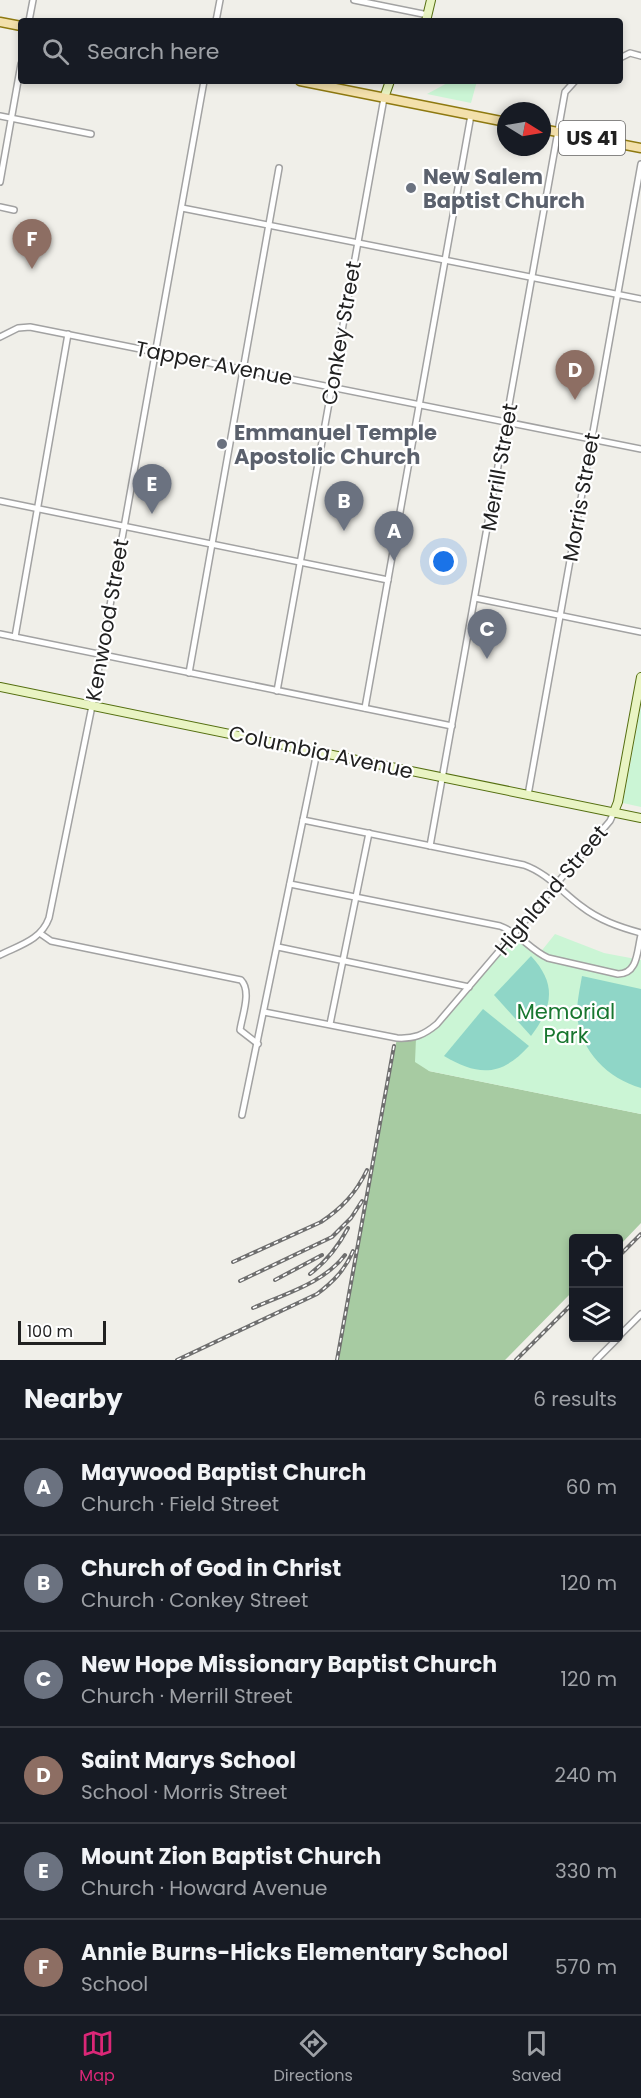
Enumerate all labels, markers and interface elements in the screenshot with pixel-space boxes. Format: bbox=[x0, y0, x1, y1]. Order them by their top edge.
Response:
search box bbox=[18, 18, 623, 84]
icon: search bbox=[39, 35, 72, 68]
text: Search here bbox=[87, 36, 220, 67]
north arrow bbox=[497, 102, 551, 156]
road number: US 41 bbox=[559, 121, 625, 155]
place label: New Salem Baptist Church bbox=[423, 162, 585, 215]
marker: New Salem Baptist Church bbox=[404, 181, 418, 195]
pin: F bbox=[12, 220, 51, 269]
street label: Conkey Street bbox=[314, 259, 368, 407]
street label: Tapper Avenue bbox=[133, 334, 295, 392]
pin: D bbox=[556, 350, 594, 400]
street label: Merrill Street bbox=[473, 401, 525, 533]
place label: Emmanuel Temple Apostolic Church bbox=[234, 418, 437, 471]
street label: Morris Street bbox=[555, 430, 607, 564]
marker: Emmanuel Temple Apostolic Church bbox=[215, 437, 229, 451]
pin: E bbox=[132, 464, 172, 514]
pin: B bbox=[324, 482, 364, 531]
pin: A bbox=[374, 512, 414, 561]
street label: Kenwood Street bbox=[78, 537, 136, 703]
your location bbox=[429, 547, 458, 576]
pin: C bbox=[468, 610, 506, 659]
street label: Columbia Avenue bbox=[226, 718, 416, 786]
street label: Highland Street bbox=[488, 819, 614, 961]
park label: Memorial Park bbox=[517, 997, 615, 1050]
map controls bbox=[569, 1234, 623, 1342]
button: locate bbox=[569, 1234, 623, 1288]
button: layers bbox=[569, 1288, 623, 1342]
scale bar bbox=[18, 1318, 106, 1346]
text: 100 m bbox=[27, 1320, 73, 1343]
text: Nearby bbox=[24, 1381, 122, 1417]
text: 6 results bbox=[533, 1385, 617, 1413]
text: Maywood Baptist Church bbox=[81, 1457, 366, 1488]
text: A bbox=[36, 1473, 51, 1501]
text: 60 m bbox=[566, 1473, 617, 1501]
text: Church · Field Street bbox=[81, 1490, 279, 1518]
text: Church of God in Christ bbox=[81, 1553, 341, 1584]
text: B bbox=[37, 1569, 50, 1597]
text: 120 m bbox=[561, 1569, 617, 1597]
text: Church · Conkey Street bbox=[81, 1586, 308, 1614]
text: New Hope Missionary Baptist Church bbox=[81, 1649, 497, 1680]
text: C bbox=[36, 1665, 51, 1693]
text: 120 m bbox=[561, 1665, 617, 1693]
text: Church · Merrill Street bbox=[81, 1682, 293, 1710]
text: Saint Marys School bbox=[81, 1745, 296, 1776]
text: D bbox=[36, 1761, 51, 1789]
text: 240 m bbox=[554, 1761, 617, 1789]
text: School · Morris Street bbox=[81, 1778, 287, 1806]
text: Mount Zion Baptist Church bbox=[81, 1841, 381, 1872]
text: E bbox=[38, 1857, 49, 1885]
text: 330 m bbox=[555, 1857, 617, 1885]
text: Church · Howard Avenue bbox=[81, 1874, 327, 1902]
text: Annie Burns-Hicks Elementary School bbox=[81, 1937, 508, 1968]
text: F bbox=[38, 1953, 49, 1981]
text: 570 m bbox=[555, 1953, 617, 1981]
text: School bbox=[81, 1970, 148, 1998]
tab: Map bbox=[79, 2027, 115, 2088]
tab: Directions bbox=[274, 2027, 353, 2088]
tab: Saved bbox=[512, 2027, 562, 2088]

